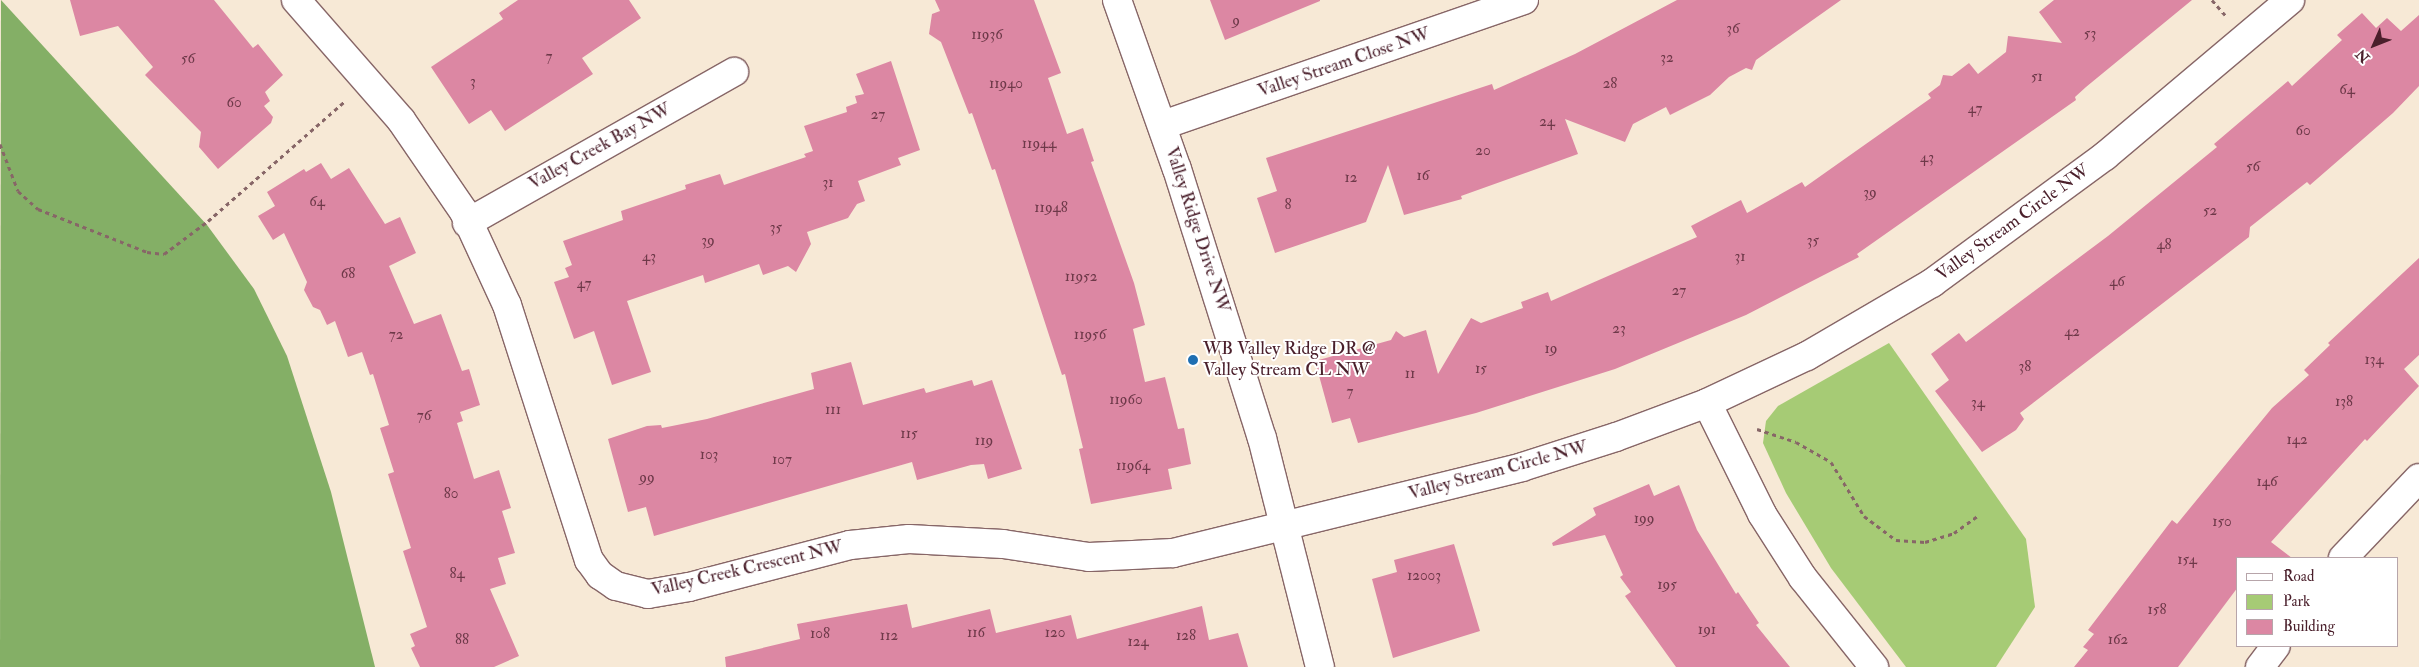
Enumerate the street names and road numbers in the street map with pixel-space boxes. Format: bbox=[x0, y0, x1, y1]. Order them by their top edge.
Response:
street label: Valley Stream Close NW bbox=[1255, 23, 1433, 103]
street label: Valley Creek Bay NW bbox=[525, 99, 675, 195]
street label: Valley Ridge Drive NW bbox=[1160, 144, 1234, 316]
street label: Valley Stream Circle NW bbox=[1932, 160, 2094, 286]
street label: Valley Stream Circle NW bbox=[1406, 437, 1590, 505]
street label: Valley Creek Crescent NW bbox=[649, 536, 845, 602]

